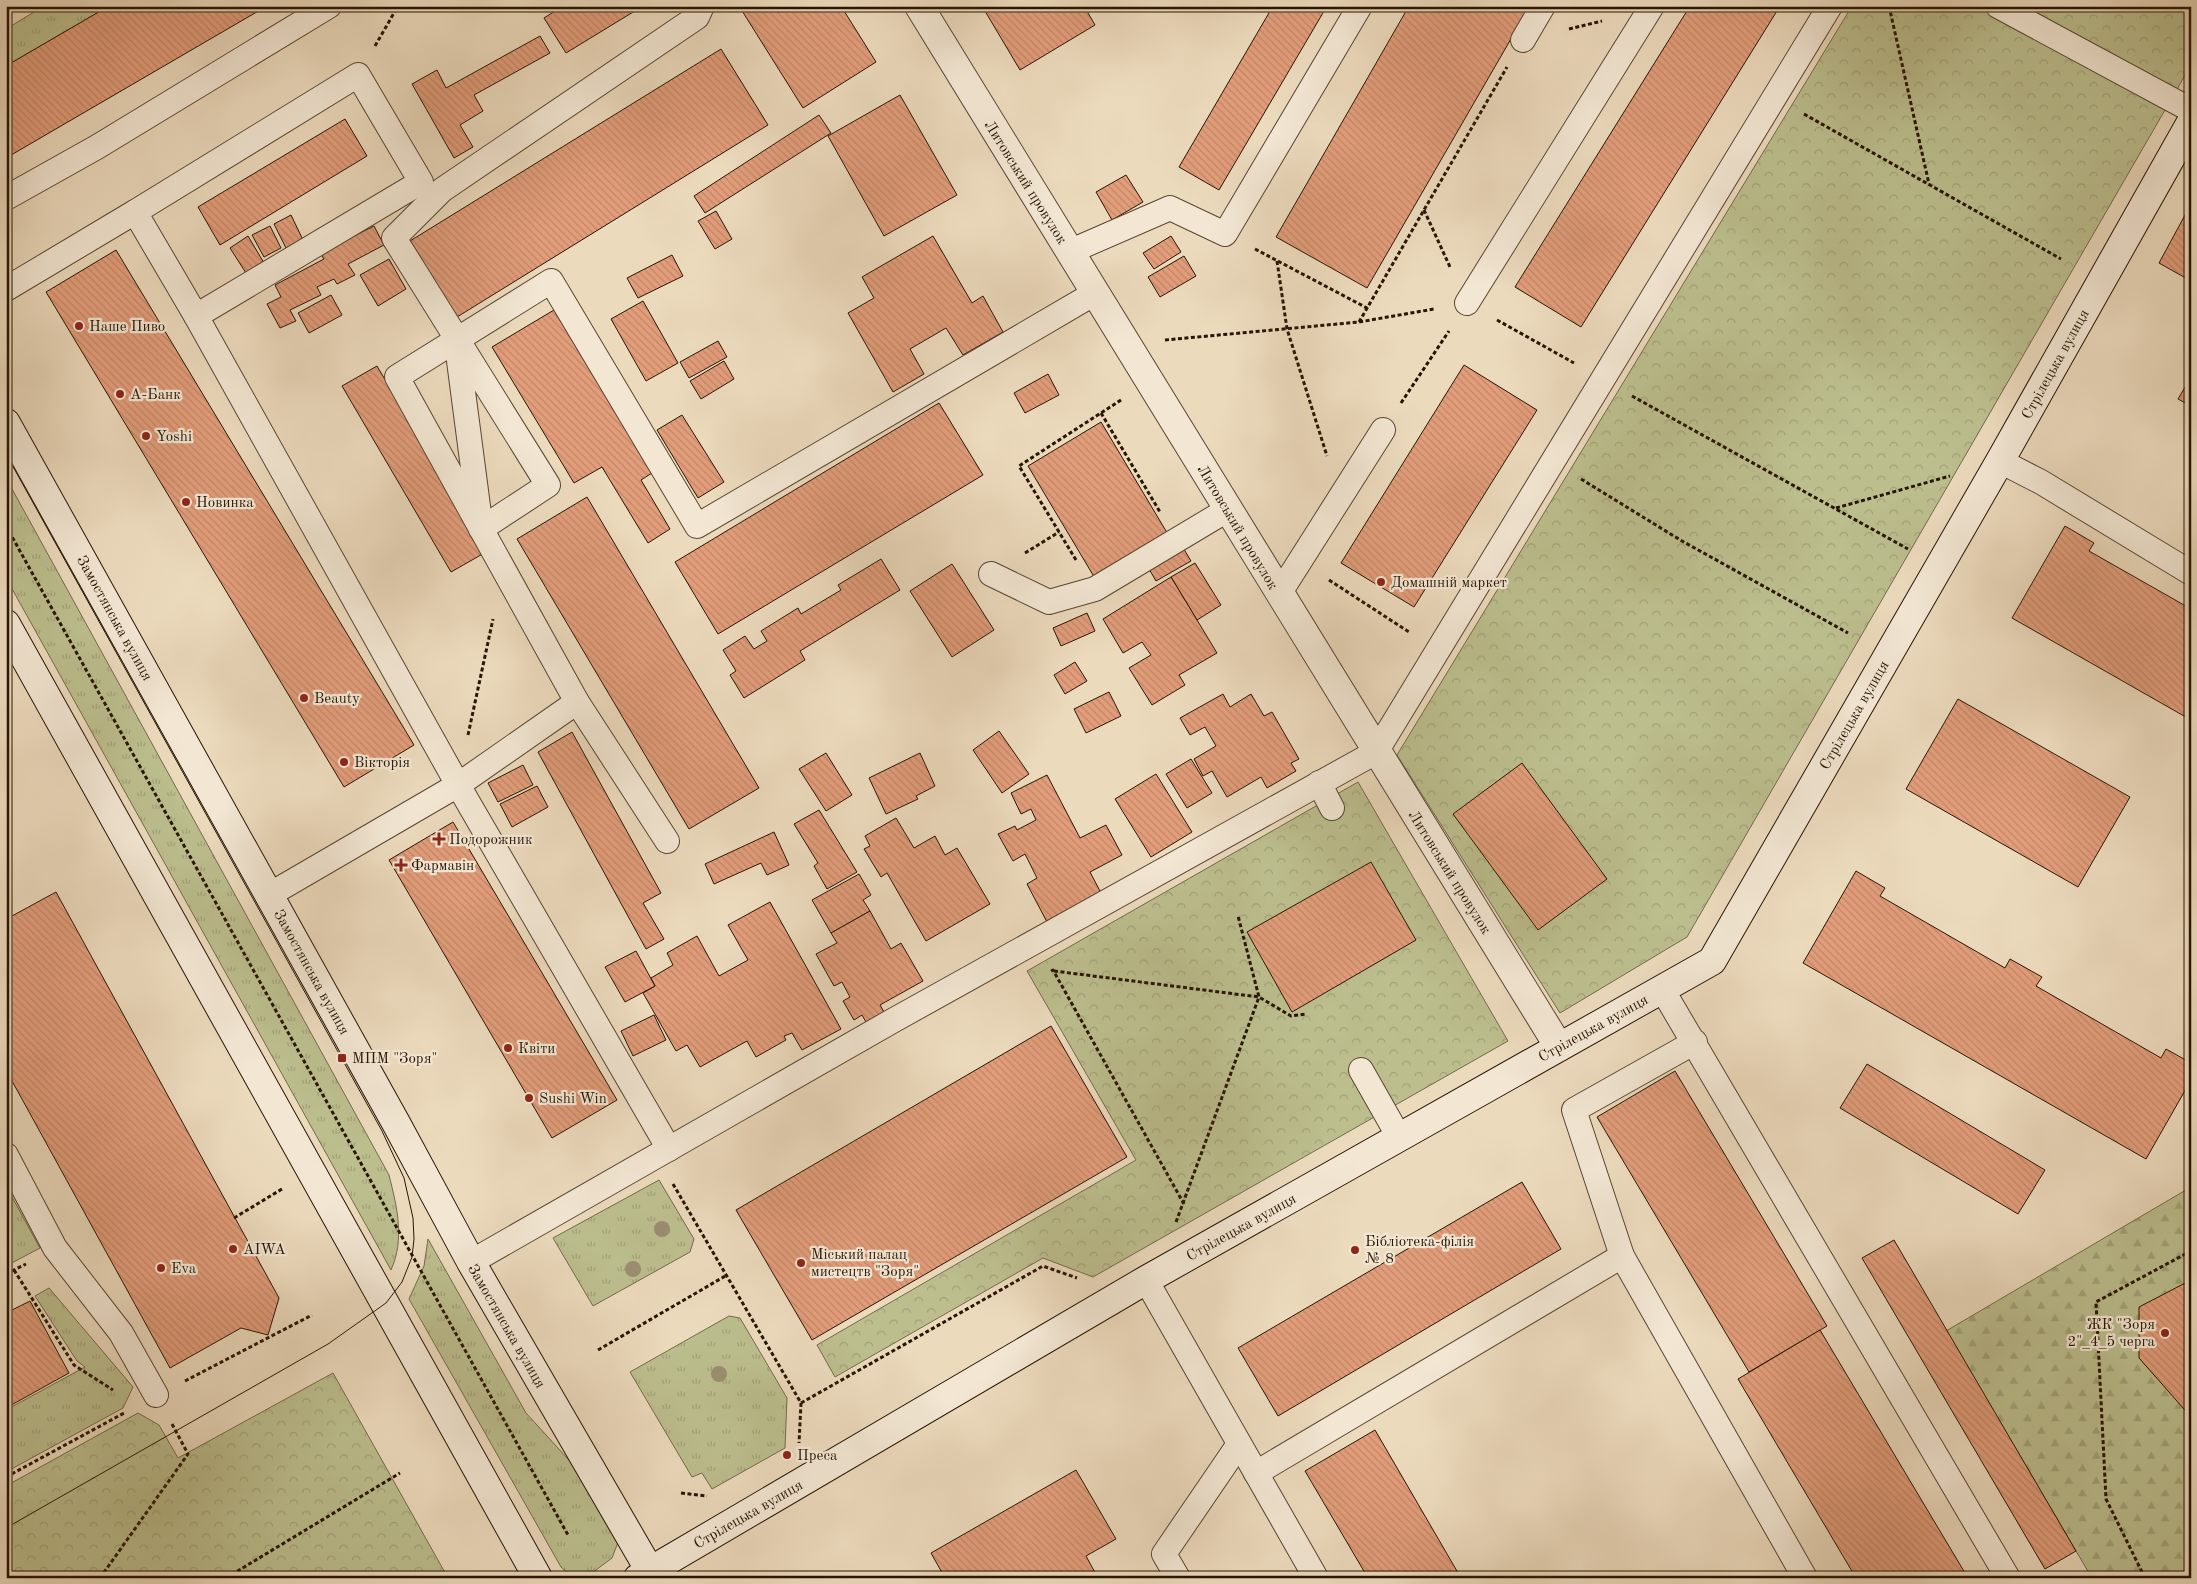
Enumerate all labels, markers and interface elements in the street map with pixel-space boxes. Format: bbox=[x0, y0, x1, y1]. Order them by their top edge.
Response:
street label: Литовський провулок bbox=[981, 118, 1069, 248]
street label: Стрілецька вулиця bbox=[2020, 307, 2093, 422]
marker: Наше Пиво bbox=[73, 320, 85, 332]
place label: Наше Пиво bbox=[89, 320, 165, 335]
marker: А-Банк bbox=[114, 388, 126, 400]
place label: А-Банк bbox=[130, 388, 181, 403]
marker: Yoshi bbox=[140, 430, 152, 442]
place label: Yoshi bbox=[156, 430, 192, 445]
street label: Литовський провулок bbox=[1194, 463, 1280, 593]
marker: Новинка bbox=[180, 496, 192, 508]
place label: Новинка bbox=[196, 496, 254, 511]
street label: Замостянська вулиця bbox=[73, 554, 154, 684]
marker: Домашній маркет bbox=[1375, 576, 1387, 588]
place label: Домашній маркет bbox=[1391, 576, 1507, 591]
street label: Стрілецька вулиця bbox=[1818, 659, 1893, 773]
marker: Beauty bbox=[298, 692, 310, 704]
place label: Beauty bbox=[314, 692, 360, 707]
marker: Вікторія bbox=[338, 756, 350, 768]
place label: Вікторія bbox=[354, 756, 410, 771]
street label: Литовський провулок bbox=[1405, 808, 1493, 938]
marker: Подорожник bbox=[433, 833, 445, 845]
place label: Подорожник bbox=[449, 833, 533, 848]
marker: Фармавін bbox=[395, 859, 407, 871]
place label: Фармавін bbox=[411, 859, 474, 874]
street label: Замостянська вулиця bbox=[270, 908, 351, 1038]
street label: Стрілецька вулиця bbox=[1536, 993, 1651, 1066]
marker: Квіти bbox=[502, 1042, 514, 1054]
place label: Квіти bbox=[518, 1042, 555, 1057]
marker: МПМ "Зоря" bbox=[336, 1052, 348, 1064]
place label: МПМ "Зоря" bbox=[352, 1052, 437, 1067]
marker: Sushi Win bbox=[523, 1092, 535, 1104]
place label: Sushi Win bbox=[539, 1092, 607, 1107]
street label: Стрілецька вулиця bbox=[1184, 1192, 1299, 1265]
place label: Бібліотека-філія № 8 bbox=[1365, 1235, 1474, 1267]
marker: AIWA bbox=[227, 1243, 239, 1255]
place label: AIWA bbox=[243, 1243, 286, 1258]
marker: Бібліотека-філія № 8 bbox=[1349, 1244, 1361, 1256]
place label: Міський палац мистецтв "Зоря" bbox=[811, 1248, 919, 1280]
marker: Міський палац мистецтв "Зоря" bbox=[795, 1257, 807, 1269]
marker: Eva bbox=[155, 1262, 167, 1274]
place label: Eva bbox=[171, 1262, 197, 1277]
street label: Замостянська вулиця bbox=[464, 1262, 547, 1391]
place label: ЖК "Зоря 2"_4_5 черга bbox=[2068, 1318, 2156, 1350]
marker: ЖК "Зоря 2"_4_5 черга bbox=[2159, 1327, 2171, 1339]
marker: Преса bbox=[781, 1449, 793, 1461]
place label: Преса bbox=[797, 1449, 838, 1464]
street label: Стрілецька вулиця bbox=[692, 1478, 806, 1553]

